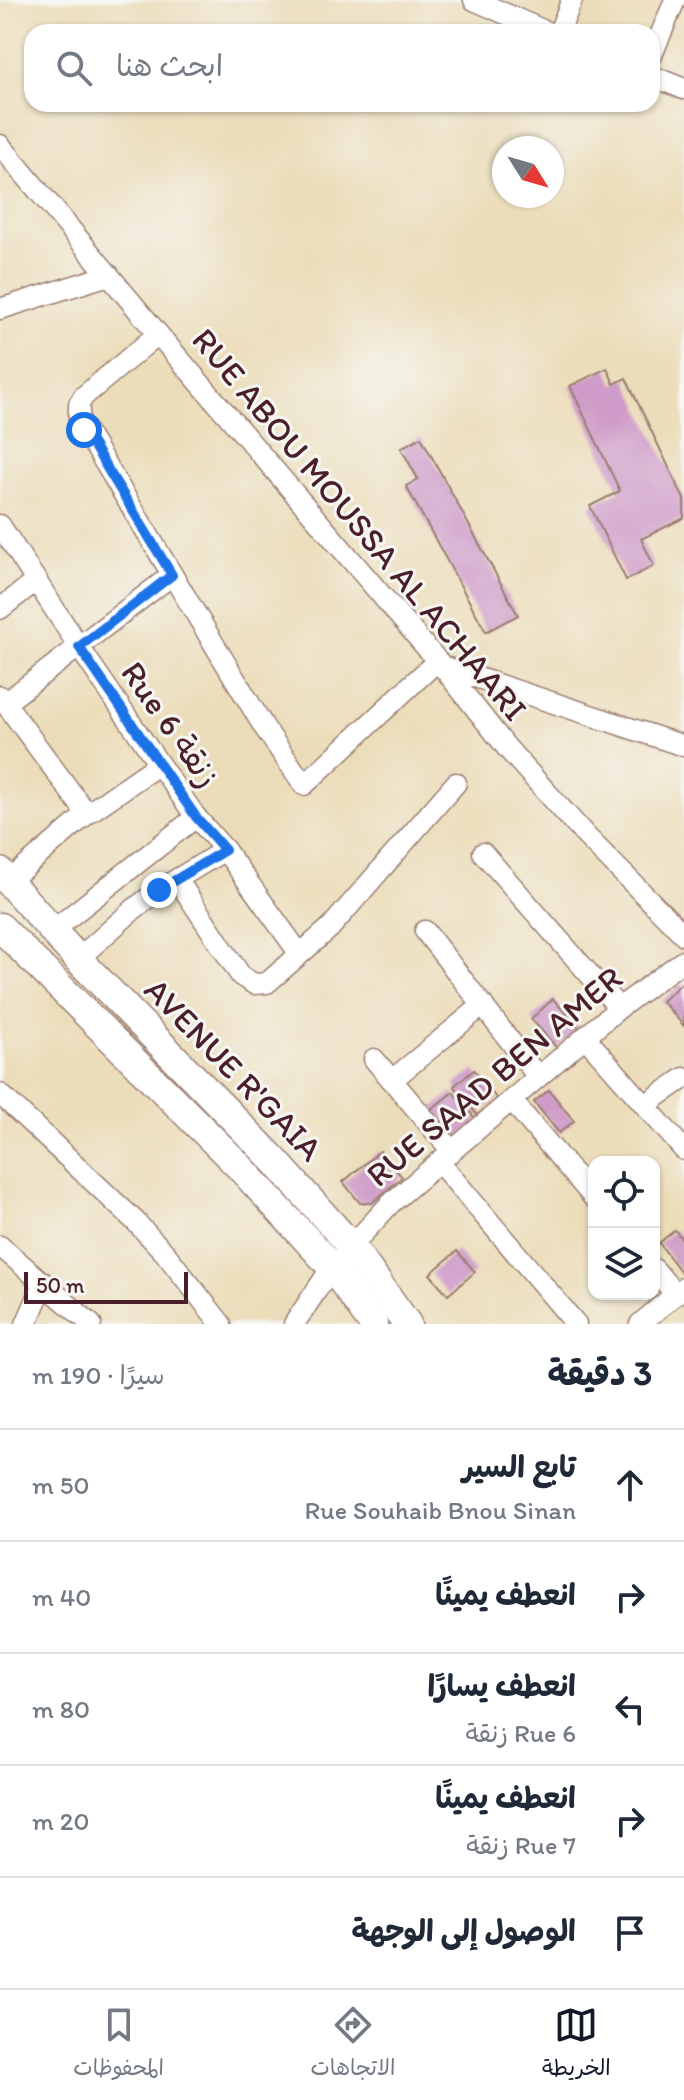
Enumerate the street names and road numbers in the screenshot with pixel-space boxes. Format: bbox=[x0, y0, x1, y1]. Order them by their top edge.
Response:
street label: RUE ABOU MOUSSA AL ACHAARI bbox=[183, 320, 536, 729]
street label: Rue 6 زنقة bbox=[112, 653, 229, 795]
street label: RUE SAAD BEN AMER bbox=[358, 957, 631, 1195]
street label: AVENUE R'GAIA bbox=[136, 969, 331, 1170]

